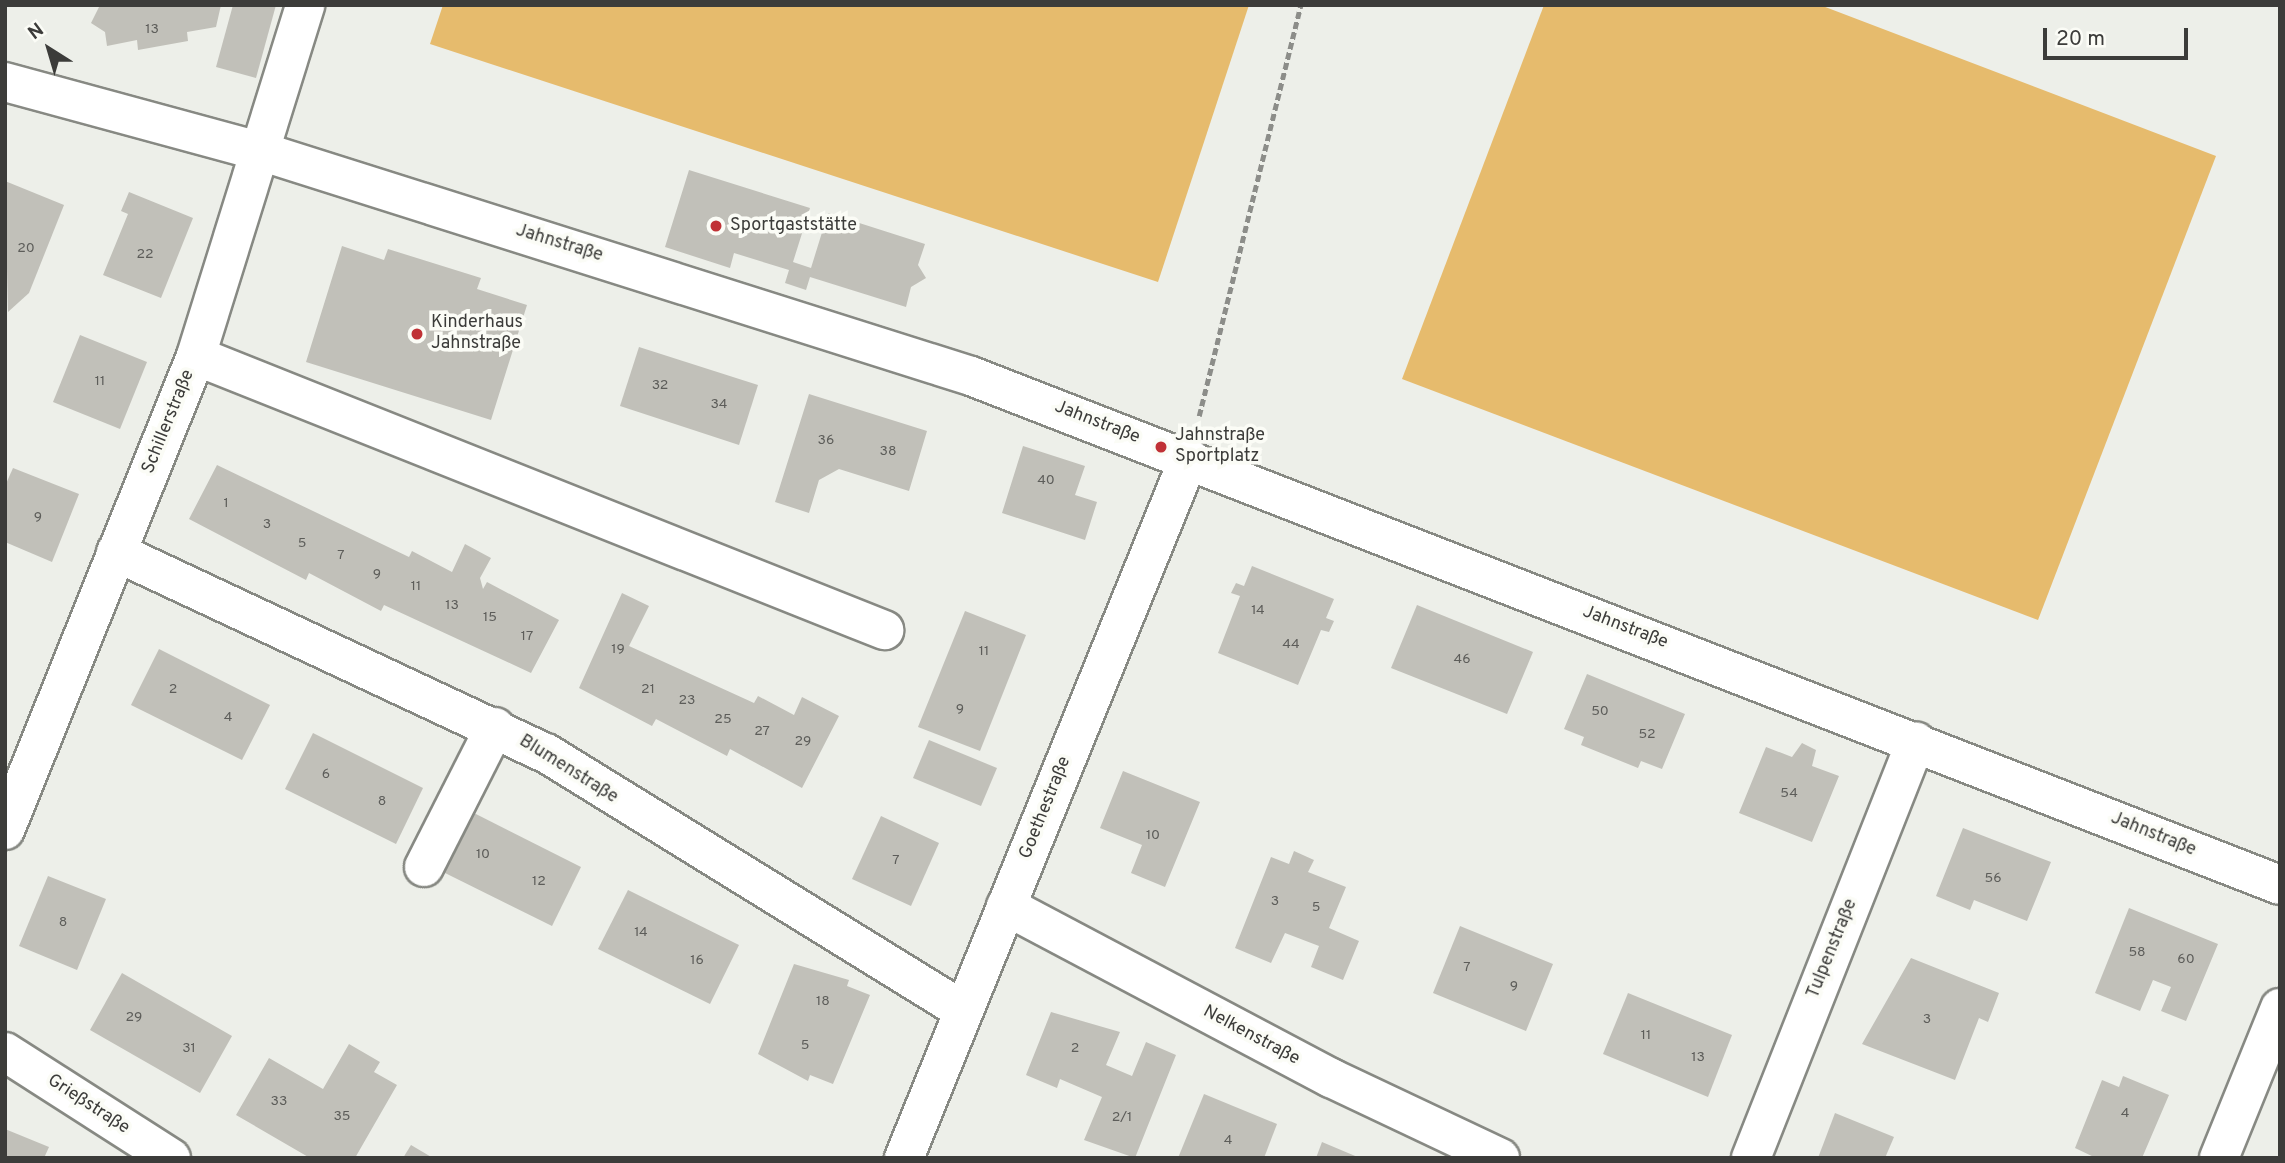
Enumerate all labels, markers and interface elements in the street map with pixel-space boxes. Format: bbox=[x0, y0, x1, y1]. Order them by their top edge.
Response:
north arrow bbox=[14, 14, 84, 84]
scale bar bbox=[2047, 14, 2192, 58]
text: N bbox=[24, 19, 49, 46]
house number: 13 bbox=[145, 22, 159, 38]
text: 20 m bbox=[2056, 26, 2105, 53]
place label: Sportgaststätte bbox=[730, 215, 857, 237]
marker: Sportgaststätte bbox=[708, 218, 724, 234]
street label: Jahnstraße bbox=[513, 221, 605, 267]
house number: 20 bbox=[17, 241, 35, 257]
house number: 22 bbox=[136, 247, 154, 263]
place label: Kinderhaus Jahnstraße bbox=[431, 313, 523, 356]
marker: Kinderhaus Jahnstraße bbox=[409, 326, 425, 342]
street label: Schillerstraße bbox=[138, 367, 200, 477]
house number: 11 bbox=[95, 374, 105, 390]
house number: 32 bbox=[652, 378, 668, 394]
house number: 34 bbox=[710, 397, 728, 413]
street label: Jahnstraße bbox=[1051, 397, 1143, 449]
place label: Jahnstraße Sportplatz bbox=[1175, 426, 1265, 468]
house number: 36 bbox=[818, 433, 834, 449]
marker: Jahnstraße Sportplatz bbox=[1153, 439, 1169, 455]
house number: 38 bbox=[880, 444, 896, 460]
house number: 40 bbox=[1037, 473, 1055, 489]
house number: 1 bbox=[223, 496, 229, 512]
house number: 9 bbox=[34, 510, 42, 526]
house number: 3 bbox=[263, 517, 271, 533]
house number: 5 bbox=[298, 536, 306, 552]
house number: 7 bbox=[337, 548, 345, 564]
house number: 9 bbox=[373, 567, 381, 583]
house number: 11 bbox=[411, 579, 421, 595]
house number: 13 bbox=[445, 598, 459, 614]
street label: Jahnstraße bbox=[1579, 602, 1671, 654]
house number: 14 bbox=[1251, 603, 1265, 619]
house number: 15 bbox=[483, 610, 497, 626]
house number: 17 bbox=[521, 629, 533, 645]
house number: 44 bbox=[1282, 637, 1300, 653]
house number: 19 bbox=[611, 642, 625, 658]
house number: 11 bbox=[979, 644, 989, 660]
house number: 46 bbox=[1453, 652, 1471, 668]
house number: 2 bbox=[169, 682, 177, 698]
house number: 21 bbox=[641, 682, 655, 698]
house number: 23 bbox=[679, 693, 695, 709]
house number: 9 bbox=[956, 702, 964, 718]
house number: 50 bbox=[1591, 704, 1609, 720]
house number: 4 bbox=[224, 710, 232, 726]
house number: 25 bbox=[714, 712, 732, 728]
house number: 27 bbox=[754, 724, 770, 740]
house number: 52 bbox=[1638, 727, 1656, 743]
street label: Blumenstraße bbox=[515, 731, 621, 809]
house number: 29 bbox=[795, 734, 811, 750]
street label: Goethestraße bbox=[1016, 754, 1076, 862]
house number: 6 bbox=[322, 767, 330, 783]
house number: 54 bbox=[1780, 786, 1798, 802]
house number: 8 bbox=[378, 794, 386, 810]
street label: Jahnstraße bbox=[2107, 808, 2199, 862]
house number: 10 bbox=[1146, 828, 1160, 844]
house number: 10 bbox=[476, 847, 490, 863]
house number: 7 bbox=[892, 853, 900, 869]
house number: 56 bbox=[1984, 871, 2002, 887]
house number: 12 bbox=[532, 874, 546, 890]
house number: 3 bbox=[1271, 894, 1279, 910]
street label: Tulpenstraße bbox=[1803, 896, 1863, 1002]
house number: 5 bbox=[1312, 900, 1320, 916]
house number: 8 bbox=[59, 915, 67, 931]
house number: 14 bbox=[634, 925, 648, 941]
house number: 58 bbox=[2128, 945, 2146, 961]
house number: 60 bbox=[2177, 952, 2195, 968]
house number: 16 bbox=[690, 953, 704, 969]
house number: 7 bbox=[1463, 960, 1471, 976]
house number: 9 bbox=[1510, 979, 1518, 995]
house number: 18 bbox=[816, 994, 830, 1010]
street label: Nelkenstraße bbox=[1199, 1002, 1303, 1070]
house number: 29 bbox=[126, 1010, 142, 1026]
house number: 3 bbox=[1923, 1012, 1931, 1028]
house number: 11 bbox=[1641, 1028, 1651, 1044]
house number: 5 bbox=[801, 1038, 809, 1054]
house number: 31 bbox=[182, 1041, 196, 1057]
house number: 2 bbox=[1071, 1041, 1079, 1057]
house number: 13 bbox=[1691, 1050, 1705, 1066]
street label: Grießstraße bbox=[43, 1070, 133, 1140]
house number: 33 bbox=[271, 1094, 287, 1110]
house number: 4 bbox=[2121, 1106, 2129, 1122]
house number: 35 bbox=[333, 1109, 351, 1125]
house number: 2/1 bbox=[1112, 1110, 1132, 1126]
house number: 4 bbox=[1224, 1133, 1232, 1149]

